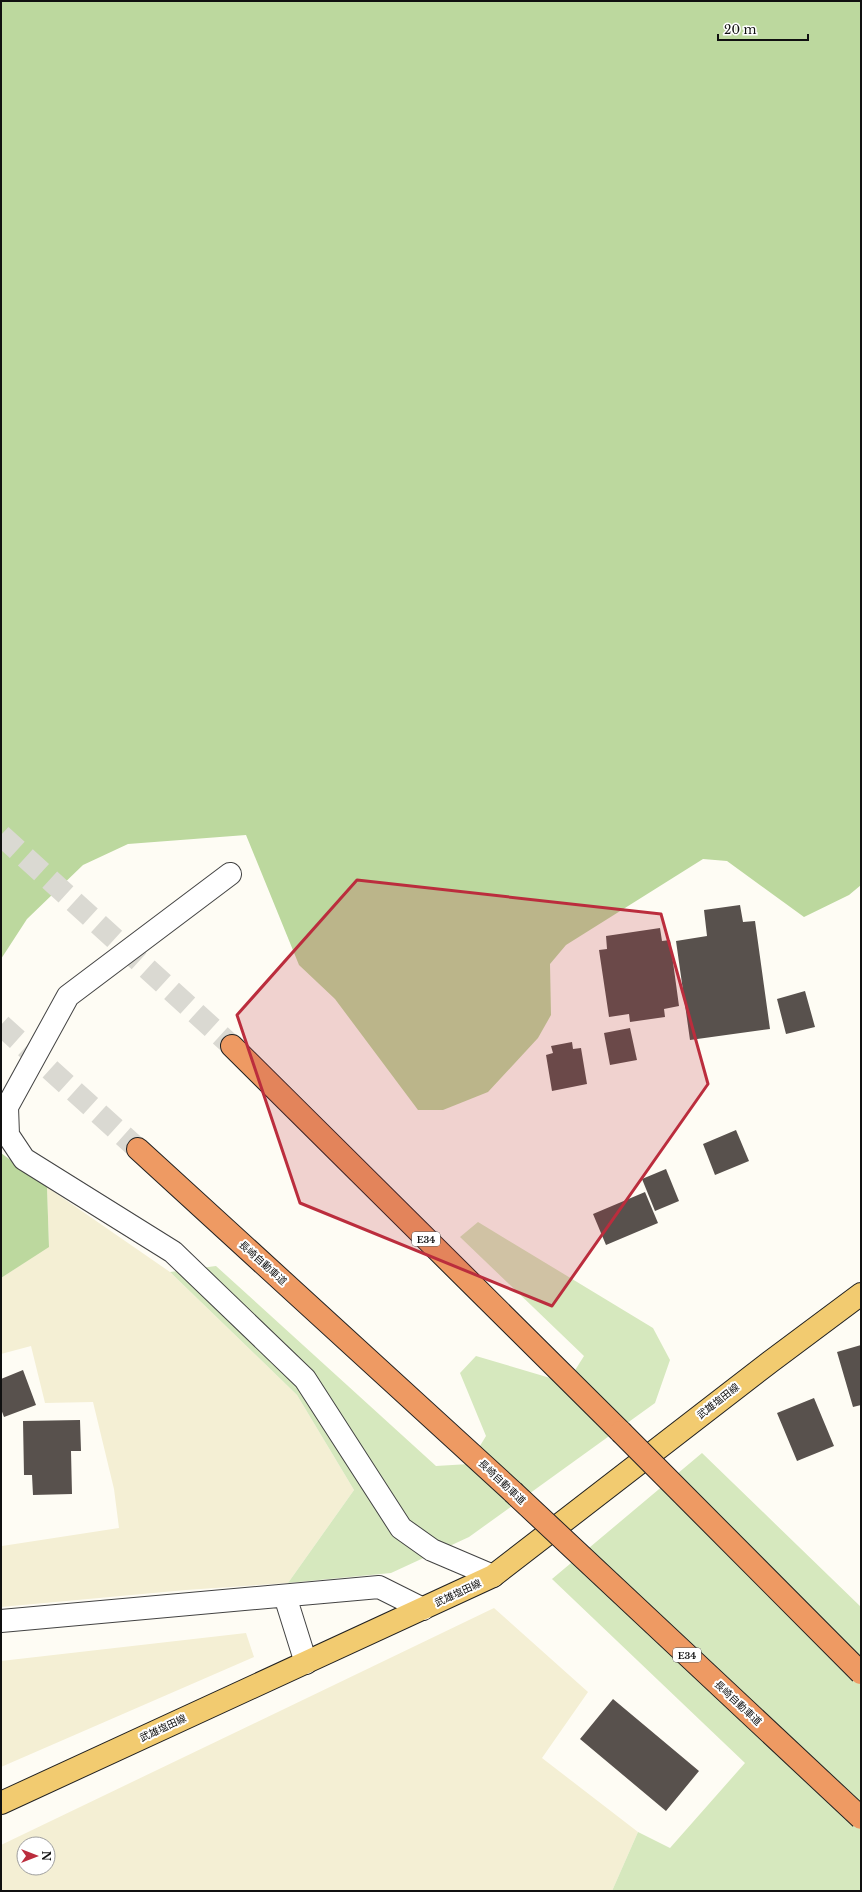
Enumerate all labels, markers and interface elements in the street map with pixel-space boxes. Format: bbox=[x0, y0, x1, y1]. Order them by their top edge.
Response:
scale bar bbox=[718, 16, 808, 42]
text: 20 m bbox=[724, 22, 756, 37]
road number: E34 bbox=[412, 1232, 440, 1246]
street label: 長崎自動車道 bbox=[236, 1238, 290, 1288]
street label: 武雄塩田線 bbox=[694, 1380, 742, 1422]
street label: 長崎自動車道 bbox=[476, 1457, 528, 1507]
street label: 武雄塩田線 bbox=[433, 1577, 483, 1609]
road number: E34 bbox=[673, 1648, 701, 1662]
street label: 長崎自動車道 bbox=[712, 1678, 764, 1728]
street label: 武雄塩田線 bbox=[138, 1712, 188, 1744]
north arrow bbox=[16, 1836, 56, 1876]
text: N bbox=[39, 1851, 53, 1862]

